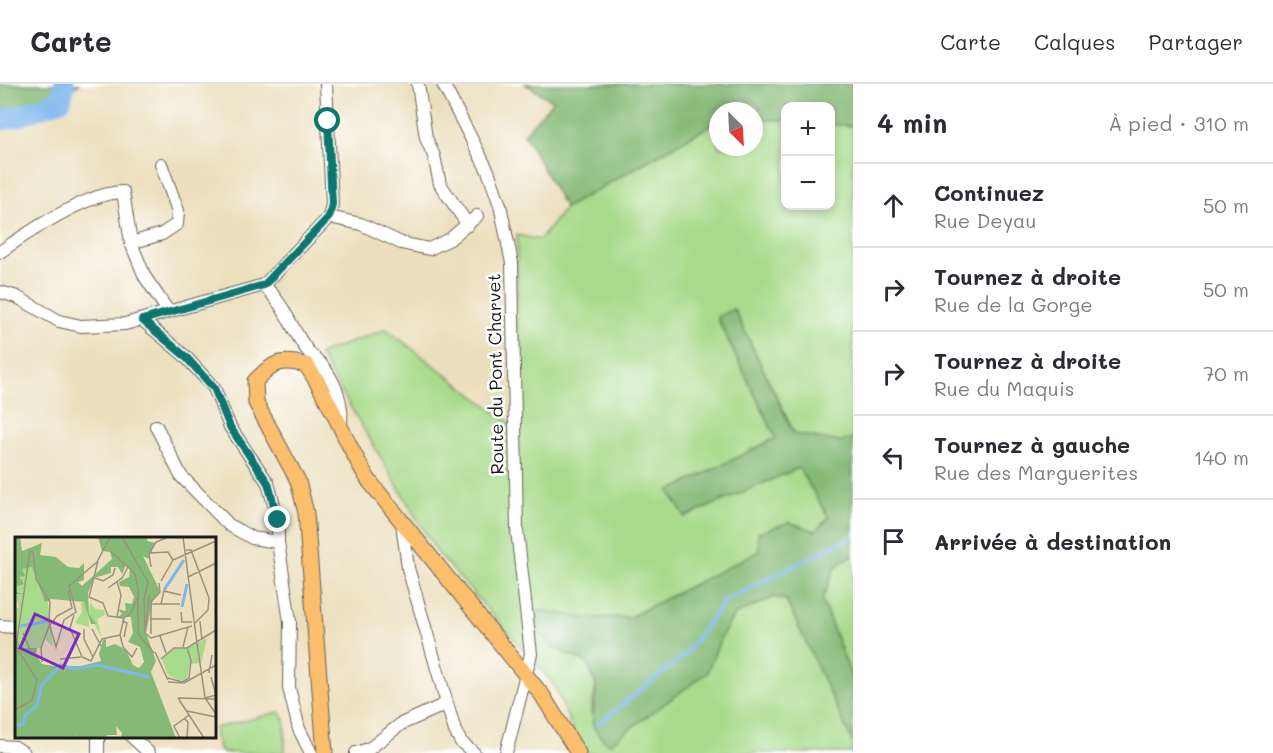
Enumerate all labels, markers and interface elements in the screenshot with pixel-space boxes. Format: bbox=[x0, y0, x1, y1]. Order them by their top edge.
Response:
text: Carte bbox=[30, 23, 112, 59]
text: Carte bbox=[940, 28, 1001, 55]
text: Calques bbox=[1034, 28, 1116, 55]
text: Partager bbox=[1149, 28, 1243, 55]
north arrow bbox=[709, 102, 763, 156]
map controls bbox=[781, 102, 835, 210]
button: + bbox=[781, 102, 835, 156]
text: 4 min bbox=[877, 106, 947, 140]
route start bbox=[314, 107, 340, 133]
text: À pied · 310 m bbox=[1108, 110, 1249, 136]
button: − bbox=[781, 156, 835, 210]
text: Continuez bbox=[934, 178, 1044, 207]
icon: ahead bbox=[877, 189, 910, 222]
text: 50 m bbox=[1203, 192, 1249, 218]
text: Rue Deyau bbox=[934, 207, 1037, 233]
text: Tournez à droite bbox=[934, 262, 1121, 291]
street label: Route du Pont Charvet bbox=[481, 273, 509, 475]
icon: right bbox=[877, 273, 910, 306]
text: 50 m bbox=[1203, 276, 1249, 302]
text: Rue de la Gorge bbox=[934, 291, 1093, 317]
text: Tournez à droite bbox=[934, 346, 1121, 375]
icon: right bbox=[877, 357, 910, 390]
text: 70 m bbox=[1203, 360, 1249, 386]
text: Rue du Maquis bbox=[934, 375, 1075, 401]
text: Tournez à gauche bbox=[934, 430, 1130, 459]
icon: left bbox=[877, 441, 910, 474]
text: 140 m bbox=[1194, 444, 1249, 470]
text: Rue des Marguerites bbox=[934, 459, 1138, 485]
route end bbox=[264, 506, 290, 532]
icon: arrive bbox=[877, 525, 910, 558]
text: Arrivée à destination bbox=[934, 527, 1171, 556]
inset map bbox=[15, 537, 216, 738]

